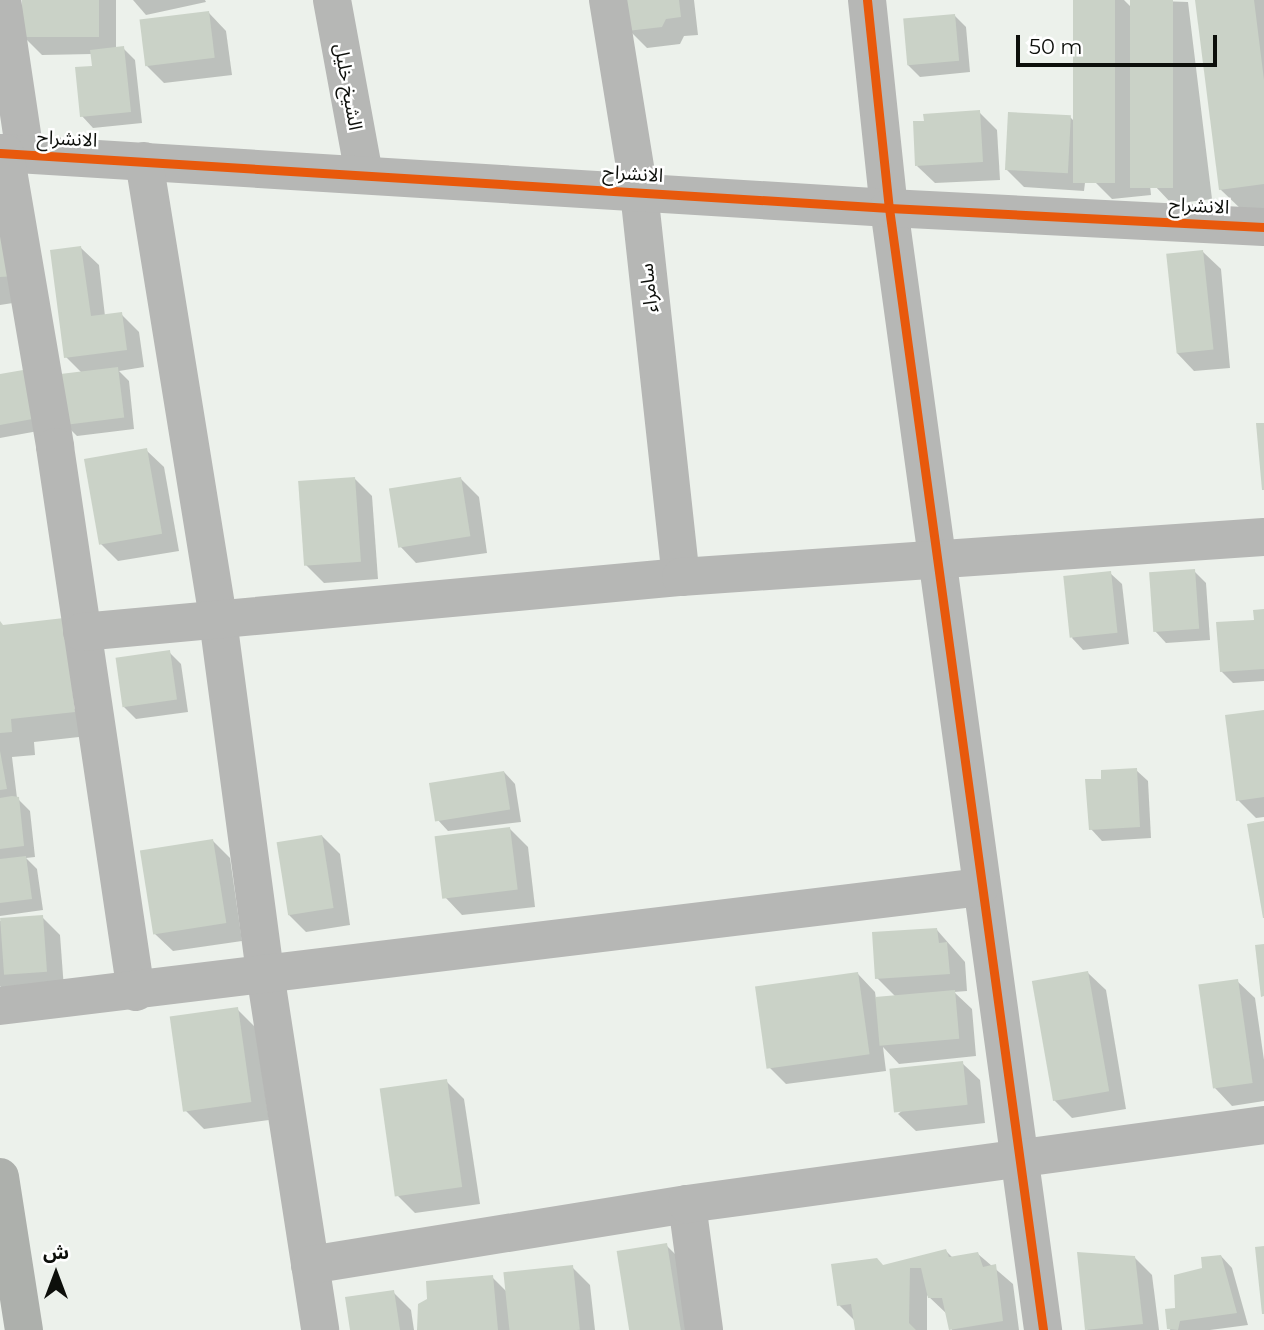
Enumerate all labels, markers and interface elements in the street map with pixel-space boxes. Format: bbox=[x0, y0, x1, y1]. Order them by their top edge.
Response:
scale bar bbox=[1019, 21, 1220, 65]
text: 50 m bbox=[1029, 34, 1083, 59]
street label: الشيخ خليل bbox=[329, 42, 367, 132]
street label: الانشراح bbox=[36, 126, 98, 152]
street label: الانشراح bbox=[602, 161, 664, 187]
street label: الانشراح bbox=[1168, 193, 1230, 219]
street label: سامراء bbox=[635, 262, 663, 314]
north arrow bbox=[21, 1239, 91, 1309]
text: ش bbox=[43, 1241, 69, 1264]

